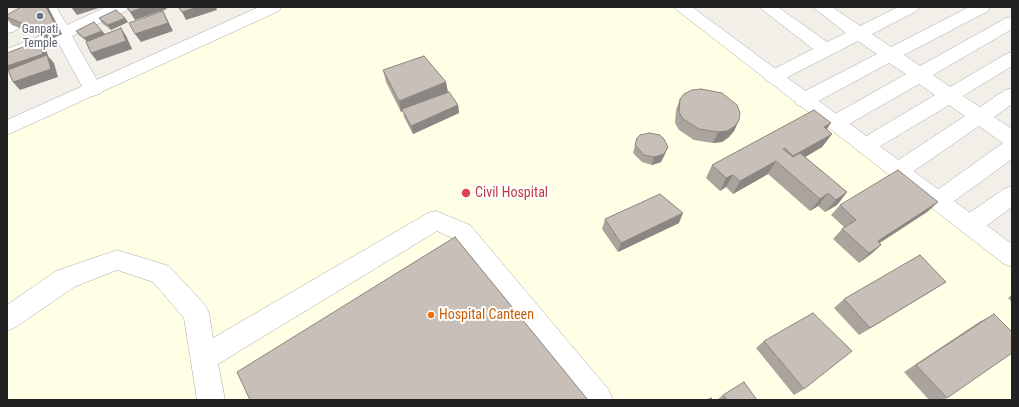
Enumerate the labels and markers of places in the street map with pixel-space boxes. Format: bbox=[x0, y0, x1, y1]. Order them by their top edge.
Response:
marker: Ganpati Temple bbox=[35, 11, 45, 21]
place label: Ganpati Temple bbox=[22, 23, 58, 51]
place label: Civil Hospital bbox=[475, 185, 548, 201]
marker: Civil Hospital bbox=[460, 187, 472, 199]
place label: Hospital Canteen bbox=[439, 307, 534, 323]
marker: Hospital Canteen bbox=[426, 310, 436, 320]

